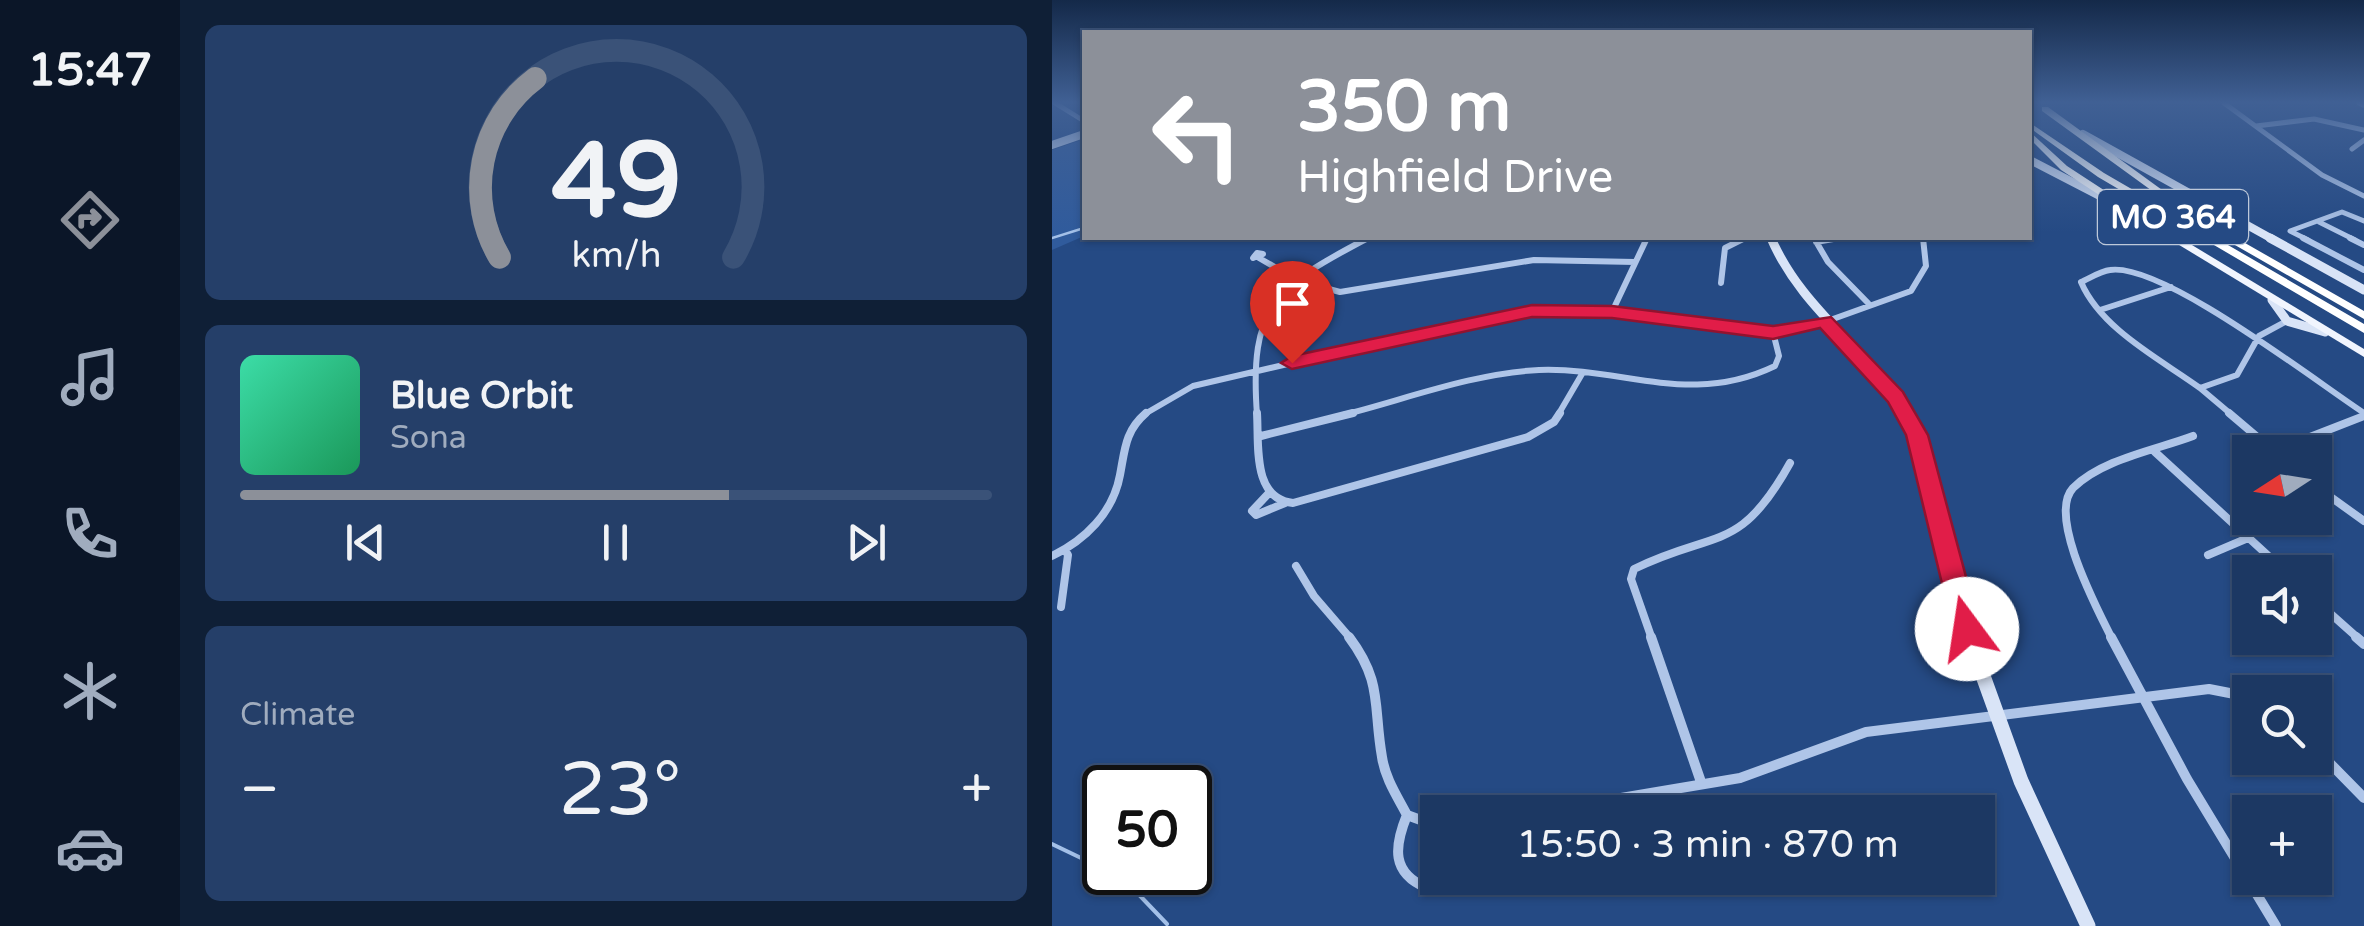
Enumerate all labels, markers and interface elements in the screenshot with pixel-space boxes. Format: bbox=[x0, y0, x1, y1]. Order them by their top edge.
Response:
text: 15:47 bbox=[28, 44, 152, 98]
text: 350 m bbox=[1297, 66, 1511, 150]
icon: left bbox=[1132, 70, 1262, 200]
text: 49 bbox=[551, 120, 681, 245]
text: Highfield Drive bbox=[1297, 151, 1613, 205]
icon: directions bbox=[55, 185, 125, 255]
road number: MO 364 bbox=[2098, 190, 2248, 244]
text: km/h bbox=[571, 234, 661, 277]
pin bbox=[1250, 261, 1335, 364]
icon: arrive bbox=[1265, 276, 1320, 331]
icon: music bbox=[55, 342, 125, 412]
text: Blue Orbit bbox=[390, 373, 573, 419]
text: Sona bbox=[390, 419, 467, 457]
north arrow bbox=[2232, 435, 2332, 535]
map controls bbox=[2232, 435, 2332, 895]
icon: phone bbox=[55, 499, 125, 569]
icon: previous bbox=[338, 515, 393, 570]
icon: pause bbox=[588, 515, 643, 570]
icon: next bbox=[839, 515, 894, 570]
button: sound bbox=[2232, 555, 2332, 655]
position arrow bbox=[1915, 577, 2019, 681]
icon: climate bbox=[55, 656, 125, 726]
button: search bbox=[2232, 675, 2332, 775]
text: Climate bbox=[240, 696, 355, 734]
text: 23° bbox=[559, 745, 681, 835]
text: − bbox=[240, 757, 279, 823]
text: + bbox=[961, 757, 992, 823]
speed limit sign: 50 bbox=[1082, 765, 1212, 895]
button: + bbox=[2232, 795, 2332, 895]
icon: car bbox=[55, 813, 125, 883]
text: 15:50 · 3 min · 870 m bbox=[1516, 822, 1899, 868]

